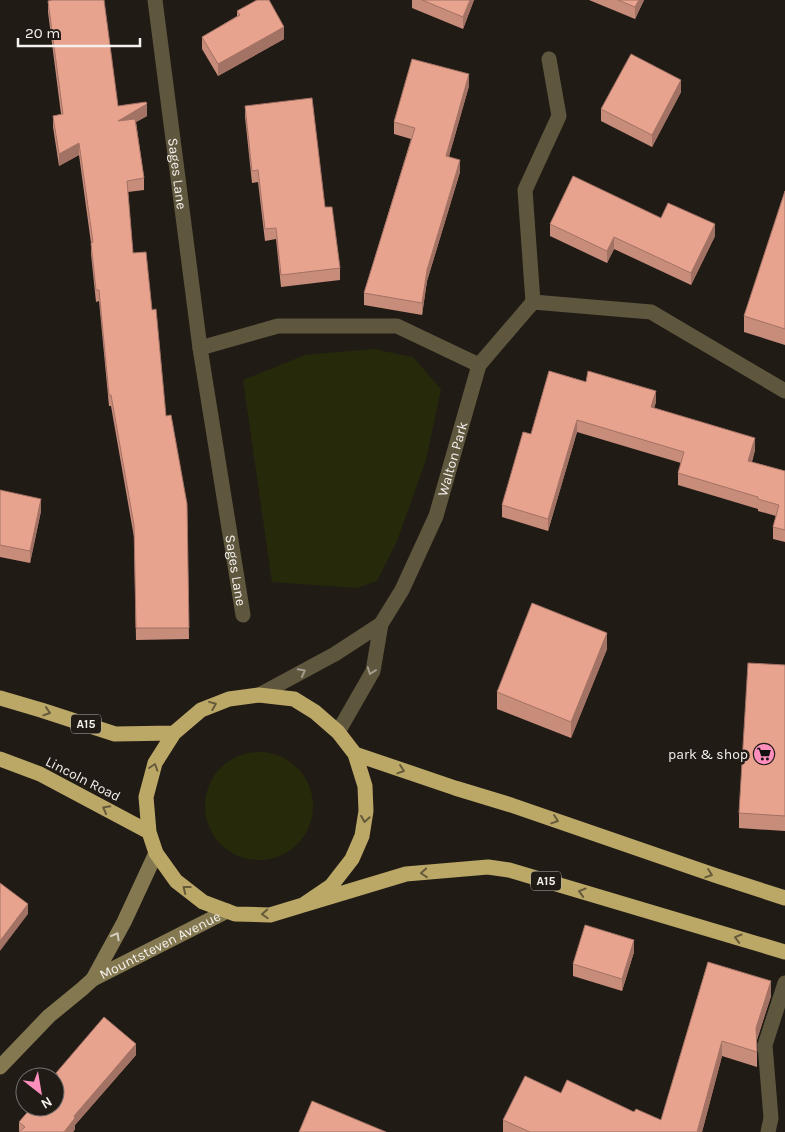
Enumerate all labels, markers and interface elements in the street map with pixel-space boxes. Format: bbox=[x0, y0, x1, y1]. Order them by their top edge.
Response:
scale bar bbox=[18, 15, 140, 47]
text: 20 m bbox=[25, 24, 60, 42]
street label: Sages Lane bbox=[164, 137, 190, 210]
street label: Walton Park bbox=[434, 419, 471, 498]
street label: Sages Lane bbox=[222, 533, 250, 607]
one-way arrow bbox=[367, 666, 377, 675]
one-way arrow bbox=[296, 668, 305, 678]
one-way arrow bbox=[208, 701, 217, 711]
one-way arrow bbox=[42, 706, 50, 716]
road number: A15 bbox=[71, 714, 101, 734]
supermarket icon: park & shop bbox=[752, 742, 776, 766]
place label: park & shop bbox=[668, 746, 748, 763]
street label: Lincoln Road bbox=[43, 753, 123, 805]
one-way arrow bbox=[149, 763, 159, 772]
one-way arrow bbox=[396, 764, 405, 774]
one-way arrow bbox=[103, 805, 112, 815]
one-way arrow bbox=[551, 814, 559, 824]
one-way arrow bbox=[360, 815, 371, 823]
one-way arrow bbox=[419, 867, 427, 878]
one-way arrow bbox=[704, 868, 713, 878]
road number: A15 bbox=[531, 871, 561, 890]
one-way arrow bbox=[183, 886, 192, 894]
one-way arrow bbox=[579, 887, 587, 897]
street label: Mountsteven Avenue bbox=[96, 907, 223, 983]
one-way arrow bbox=[261, 909, 269, 919]
one-way arrow bbox=[110, 933, 120, 942]
one-way arrow bbox=[735, 933, 743, 943]
north arrow bbox=[15, 1067, 65, 1117]
text: N bbox=[38, 1093, 55, 1113]

